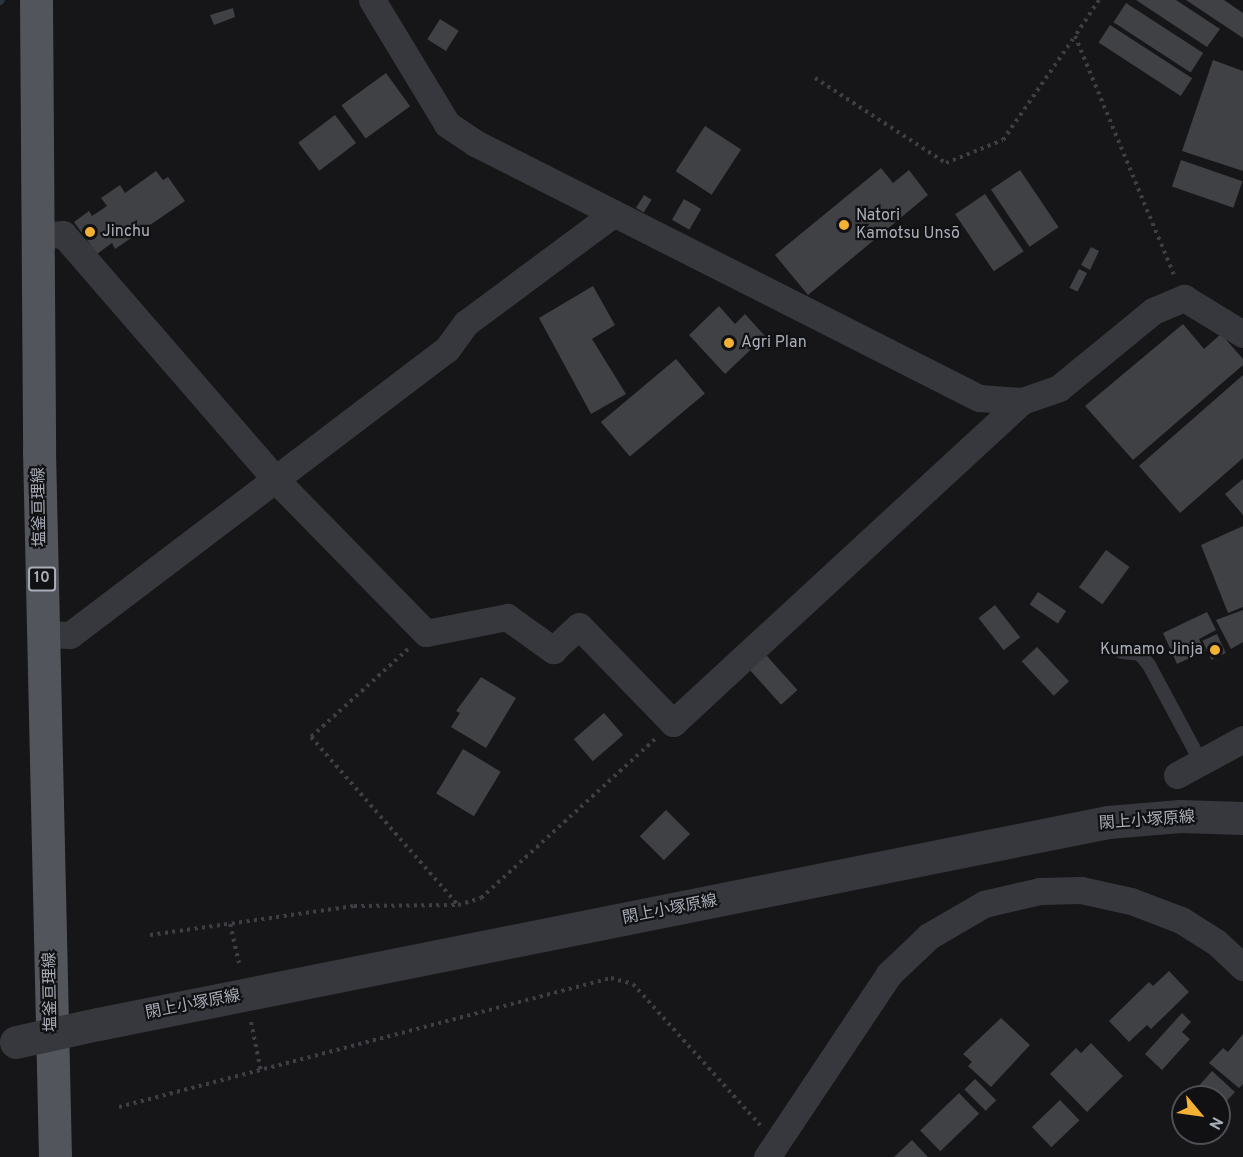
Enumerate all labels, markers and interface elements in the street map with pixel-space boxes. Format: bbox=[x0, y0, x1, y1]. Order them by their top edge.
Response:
place label: Natori Kamotsu Unsō bbox=[856, 206, 960, 244]
marker: Natori Kamotsu Unsō bbox=[837, 218, 851, 232]
place label: Jinchu bbox=[102, 222, 150, 242]
marker: Jinchu bbox=[83, 225, 97, 239]
place label: Agri Plan bbox=[741, 333, 807, 353]
marker: Agri Plan bbox=[722, 336, 736, 350]
street label: 塩釜亘理線 bbox=[30, 467, 50, 547]
road number: 10 bbox=[27, 567, 57, 591]
place label: Kumamo Jinja bbox=[1100, 640, 1203, 660]
marker: Kumamo Jinja bbox=[1208, 643, 1222, 657]
street label: 閖上小塚原線 bbox=[1098, 808, 1196, 834]
street label: 閖上小塚原線 bbox=[621, 891, 719, 929]
street label: 塩釜亘理線 bbox=[41, 952, 61, 1032]
street label: 閖上小塚原線 bbox=[144, 986, 242, 1024]
north arrow bbox=[1171, 1085, 1231, 1145]
text: N bbox=[1203, 1113, 1227, 1133]

